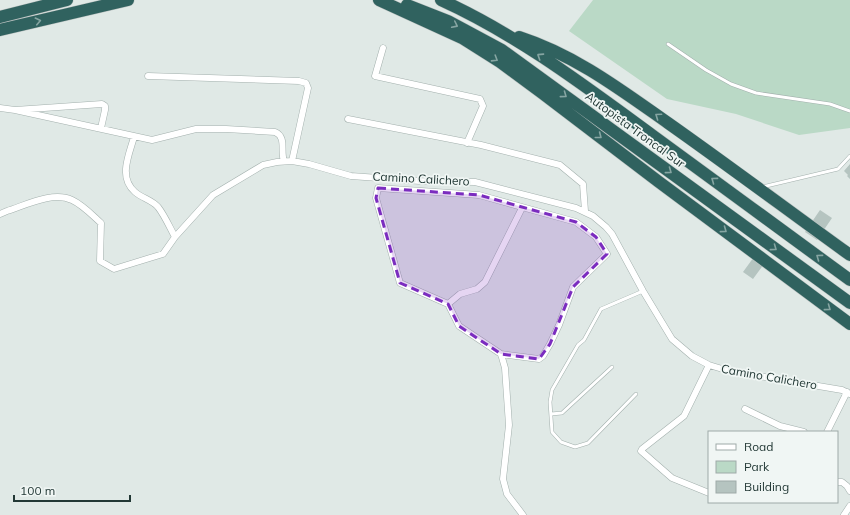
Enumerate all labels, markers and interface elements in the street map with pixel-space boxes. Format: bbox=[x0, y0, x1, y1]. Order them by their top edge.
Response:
one-way arrow bbox=[35, 18, 41, 26]
one-way arrow bbox=[450, 20, 458, 28]
one-way arrow bbox=[537, 53, 544, 60]
one-way arrow bbox=[491, 54, 498, 61]
street label: Autopista Troncal Sur bbox=[583, 88, 689, 171]
one-way arrow bbox=[559, 90, 566, 97]
one-way arrow bbox=[655, 113, 662, 121]
one-way arrow bbox=[595, 132, 602, 139]
one-way arrow bbox=[664, 167, 671, 174]
street label: Camino Calichero bbox=[372, 168, 470, 189]
one-way arrow bbox=[711, 178, 718, 185]
one-way arrow bbox=[719, 225, 726, 232]
one-way arrow bbox=[770, 243, 777, 251]
one-way arrow bbox=[816, 255, 823, 262]
one-way arrow bbox=[824, 303, 831, 310]
street label: Camino Calichero bbox=[720, 361, 818, 392]
legend bbox=[708, 431, 838, 503]
text: Road bbox=[744, 439, 773, 454]
text: Park bbox=[744, 459, 770, 474]
scale bar bbox=[14, 477, 130, 503]
text: Building bbox=[744, 479, 789, 494]
text: 100 m bbox=[20, 483, 55, 498]

